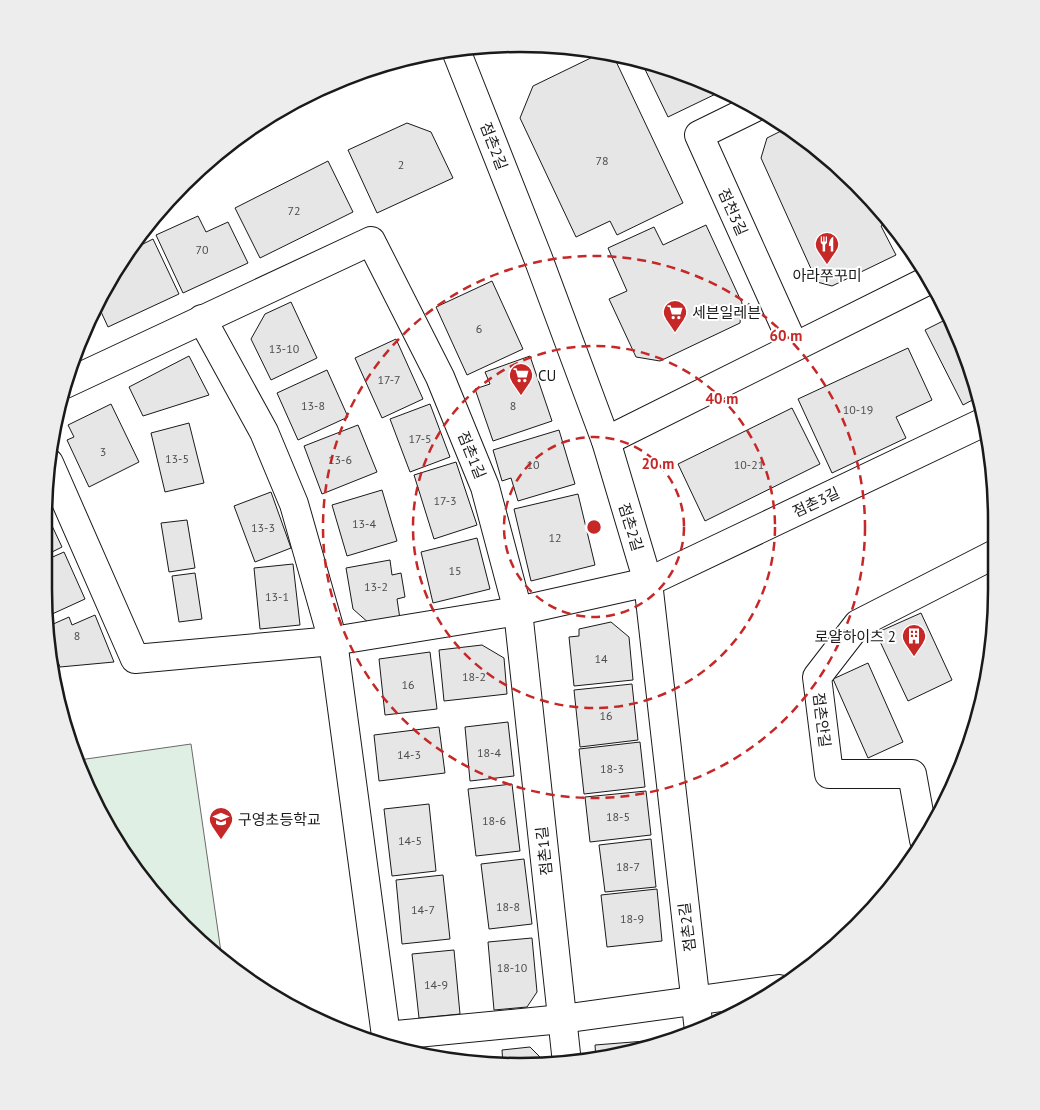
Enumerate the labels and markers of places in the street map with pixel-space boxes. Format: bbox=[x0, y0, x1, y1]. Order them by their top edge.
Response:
restaurant icon: 아라쭈꾸미 bbox=[814, 231, 840, 265]
place label: 아라쭈꾸미 bbox=[792, 266, 862, 285]
supermarket icon: 세븐일레븐 bbox=[662, 299, 688, 333]
place label: 세븐일레븐 bbox=[692, 303, 761, 322]
supermarket icon: CU bbox=[508, 362, 534, 396]
place label: CU bbox=[538, 366, 556, 385]
centre of rings bbox=[585, 518, 603, 536]
building icon: 로얄하이츠 2 bbox=[901, 623, 927, 657]
place label: 로얄하이츠 2 bbox=[815, 627, 896, 646]
school or university icon: 구영초등학교 bbox=[208, 806, 234, 840]
place label: 구영초등학교 bbox=[238, 810, 321, 829]

